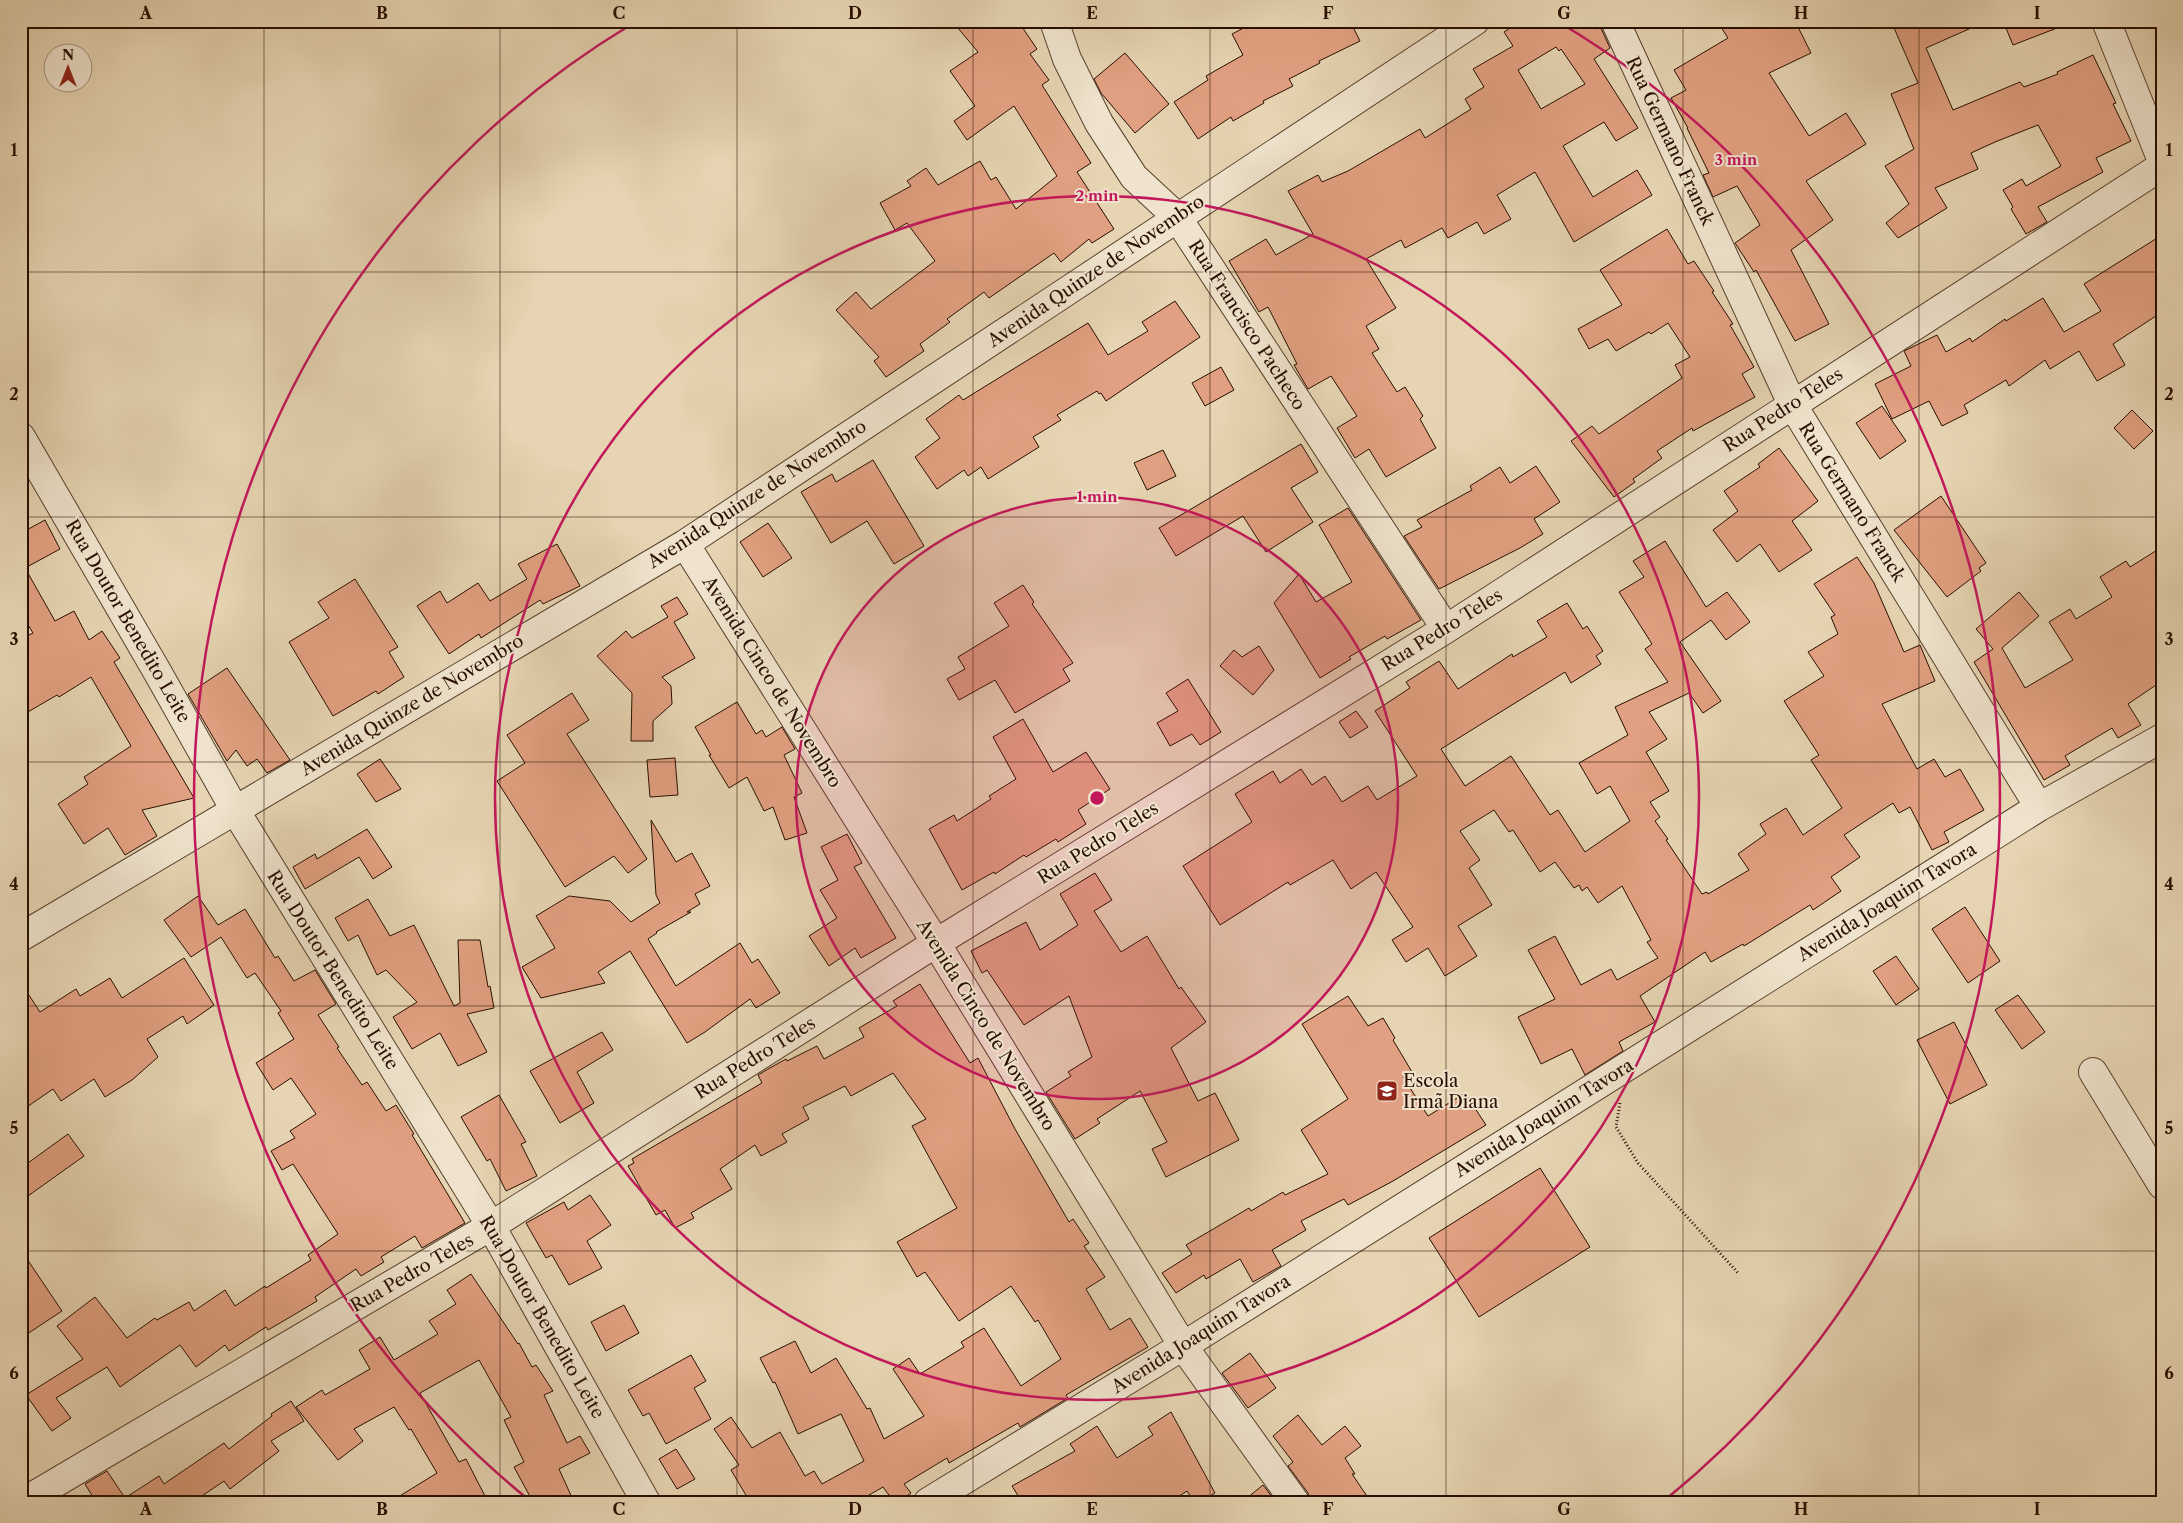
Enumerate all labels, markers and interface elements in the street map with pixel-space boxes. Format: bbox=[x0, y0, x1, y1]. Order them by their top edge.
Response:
text: A bbox=[139, 3, 153, 23]
text: B bbox=[376, 3, 388, 23]
text: C bbox=[613, 3, 625, 23]
text: D bbox=[848, 3, 862, 23]
text: E bbox=[1086, 3, 1098, 23]
text: F bbox=[1323, 3, 1334, 23]
text: G bbox=[1557, 3, 1571, 23]
text: H bbox=[1794, 3, 1808, 23]
text: I bbox=[2034, 3, 2041, 23]
north arrow bbox=[42, 42, 92, 92]
text: N bbox=[62, 46, 74, 64]
street label: Rua Germano Franck bbox=[1621, 53, 1719, 230]
text: 1 bbox=[10, 140, 18, 160]
text: 1 bbox=[2165, 140, 2173, 160]
text: 3 min bbox=[1715, 150, 1758, 169]
text: 2 min bbox=[1075, 186, 1119, 205]
street label: Avenida Quinze de Novembro bbox=[983, 190, 1208, 352]
street label: Rua Francisco Pacheco bbox=[1184, 236, 1310, 414]
street label: Rua Pedro Teles bbox=[1719, 363, 1847, 457]
text: 2 bbox=[9, 384, 19, 404]
text: 2 bbox=[2164, 384, 2174, 404]
street label: Avenida Quinze de Novembro bbox=[643, 415, 871, 574]
street label: Rua Germano Franck bbox=[1794, 418, 1911, 587]
text: 1 min bbox=[1076, 487, 1118, 506]
street label: Rua Doutor Benedito Leite bbox=[61, 516, 195, 726]
street label: Avenida Cinco de Novembro bbox=[697, 571, 846, 792]
street label: Rua Pedro Teles bbox=[1377, 584, 1507, 676]
text: 3 bbox=[9, 629, 19, 649]
text: 3 bbox=[2164, 629, 2174, 649]
street label: Avenida Quinze de Novembro bbox=[296, 630, 528, 781]
centre of rings bbox=[1088, 789, 1106, 807]
street label: Rua Pedro Teles bbox=[1033, 797, 1163, 889]
street label: Avenida Joaquim Tavora bbox=[1793, 838, 1981, 967]
street label: Rua Doutor Benedito Leite bbox=[262, 866, 404, 1074]
text: 4 bbox=[9, 874, 19, 894]
text: 4 bbox=[2164, 874, 2174, 894]
street label: Avenida Cinco de Novembro bbox=[911, 914, 1060, 1135]
street label: Rua Pedro Teles bbox=[690, 1012, 820, 1104]
street label: Avenida Joaquim Tavora bbox=[1450, 1054, 1638, 1183]
place label: Escola Irmã Diana bbox=[1403, 1070, 1499, 1113]
school or university icon: Escola Irmã Diana bbox=[1375, 1079, 1399, 1103]
text: 5 bbox=[10, 1118, 19, 1138]
text: 5 bbox=[2165, 1118, 2174, 1138]
street label: Rua Doutor Benedito Leite bbox=[475, 1212, 609, 1422]
street label: Rua Pedro Teles bbox=[346, 1229, 478, 1317]
street label: Avenida Joaquim Tavora bbox=[1107, 1270, 1295, 1399]
text: 6 bbox=[9, 1363, 19, 1383]
text: 6 bbox=[2164, 1363, 2174, 1383]
text: A bbox=[139, 1499, 153, 1519]
text: B bbox=[376, 1499, 388, 1519]
text: C bbox=[613, 1499, 625, 1519]
text: D bbox=[848, 1499, 862, 1519]
text: E bbox=[1086, 1499, 1098, 1519]
text: F bbox=[1323, 1499, 1334, 1519]
text: G bbox=[1557, 1499, 1571, 1519]
text: H bbox=[1794, 1499, 1808, 1519]
text: I bbox=[2034, 1499, 2041, 1519]

